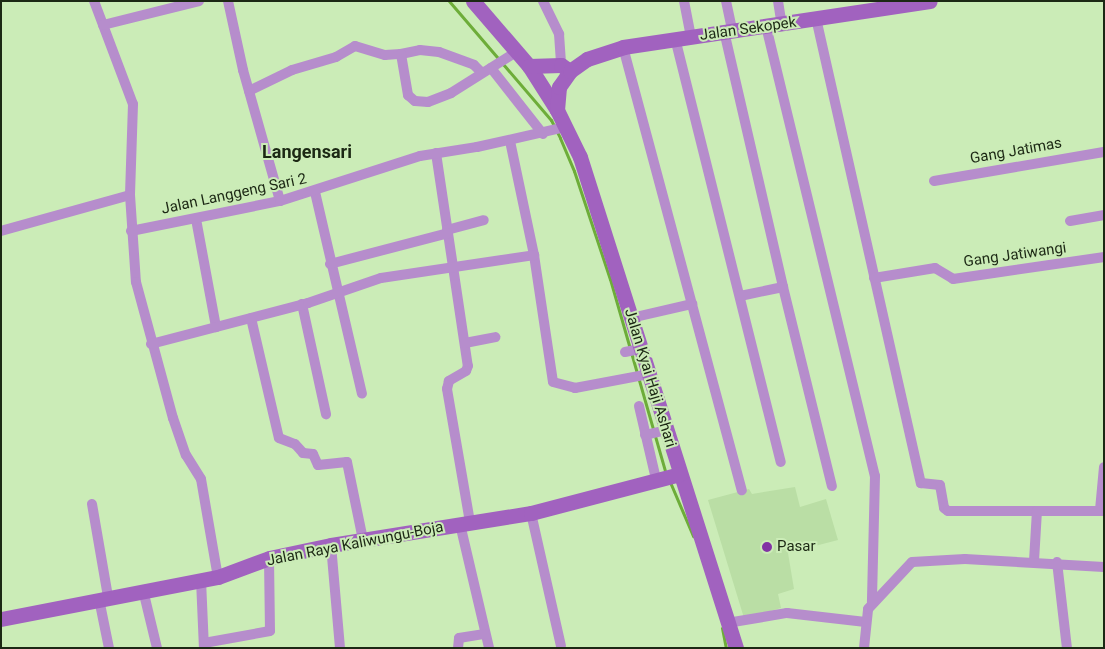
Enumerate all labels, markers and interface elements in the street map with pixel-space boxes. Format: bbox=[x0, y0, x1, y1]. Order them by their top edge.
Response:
street label: Jalan Sekopek bbox=[699, 13, 797, 45]
street label: Gang Jatimas bbox=[969, 134, 1063, 168]
district label: Langensari bbox=[262, 141, 352, 163]
street label: Jalan Langgeng Sari 2 bbox=[160, 170, 308, 218]
street label: Gang Jatiwangi bbox=[962, 239, 1068, 271]
street label: Jalan Kyai Haji Ashari bbox=[620, 306, 680, 450]
street label: Jalan Raya Kaliwungu-Boja bbox=[265, 518, 445, 570]
place label: Pasar bbox=[777, 538, 816, 556]
marker: Pasar bbox=[761, 541, 773, 553]

